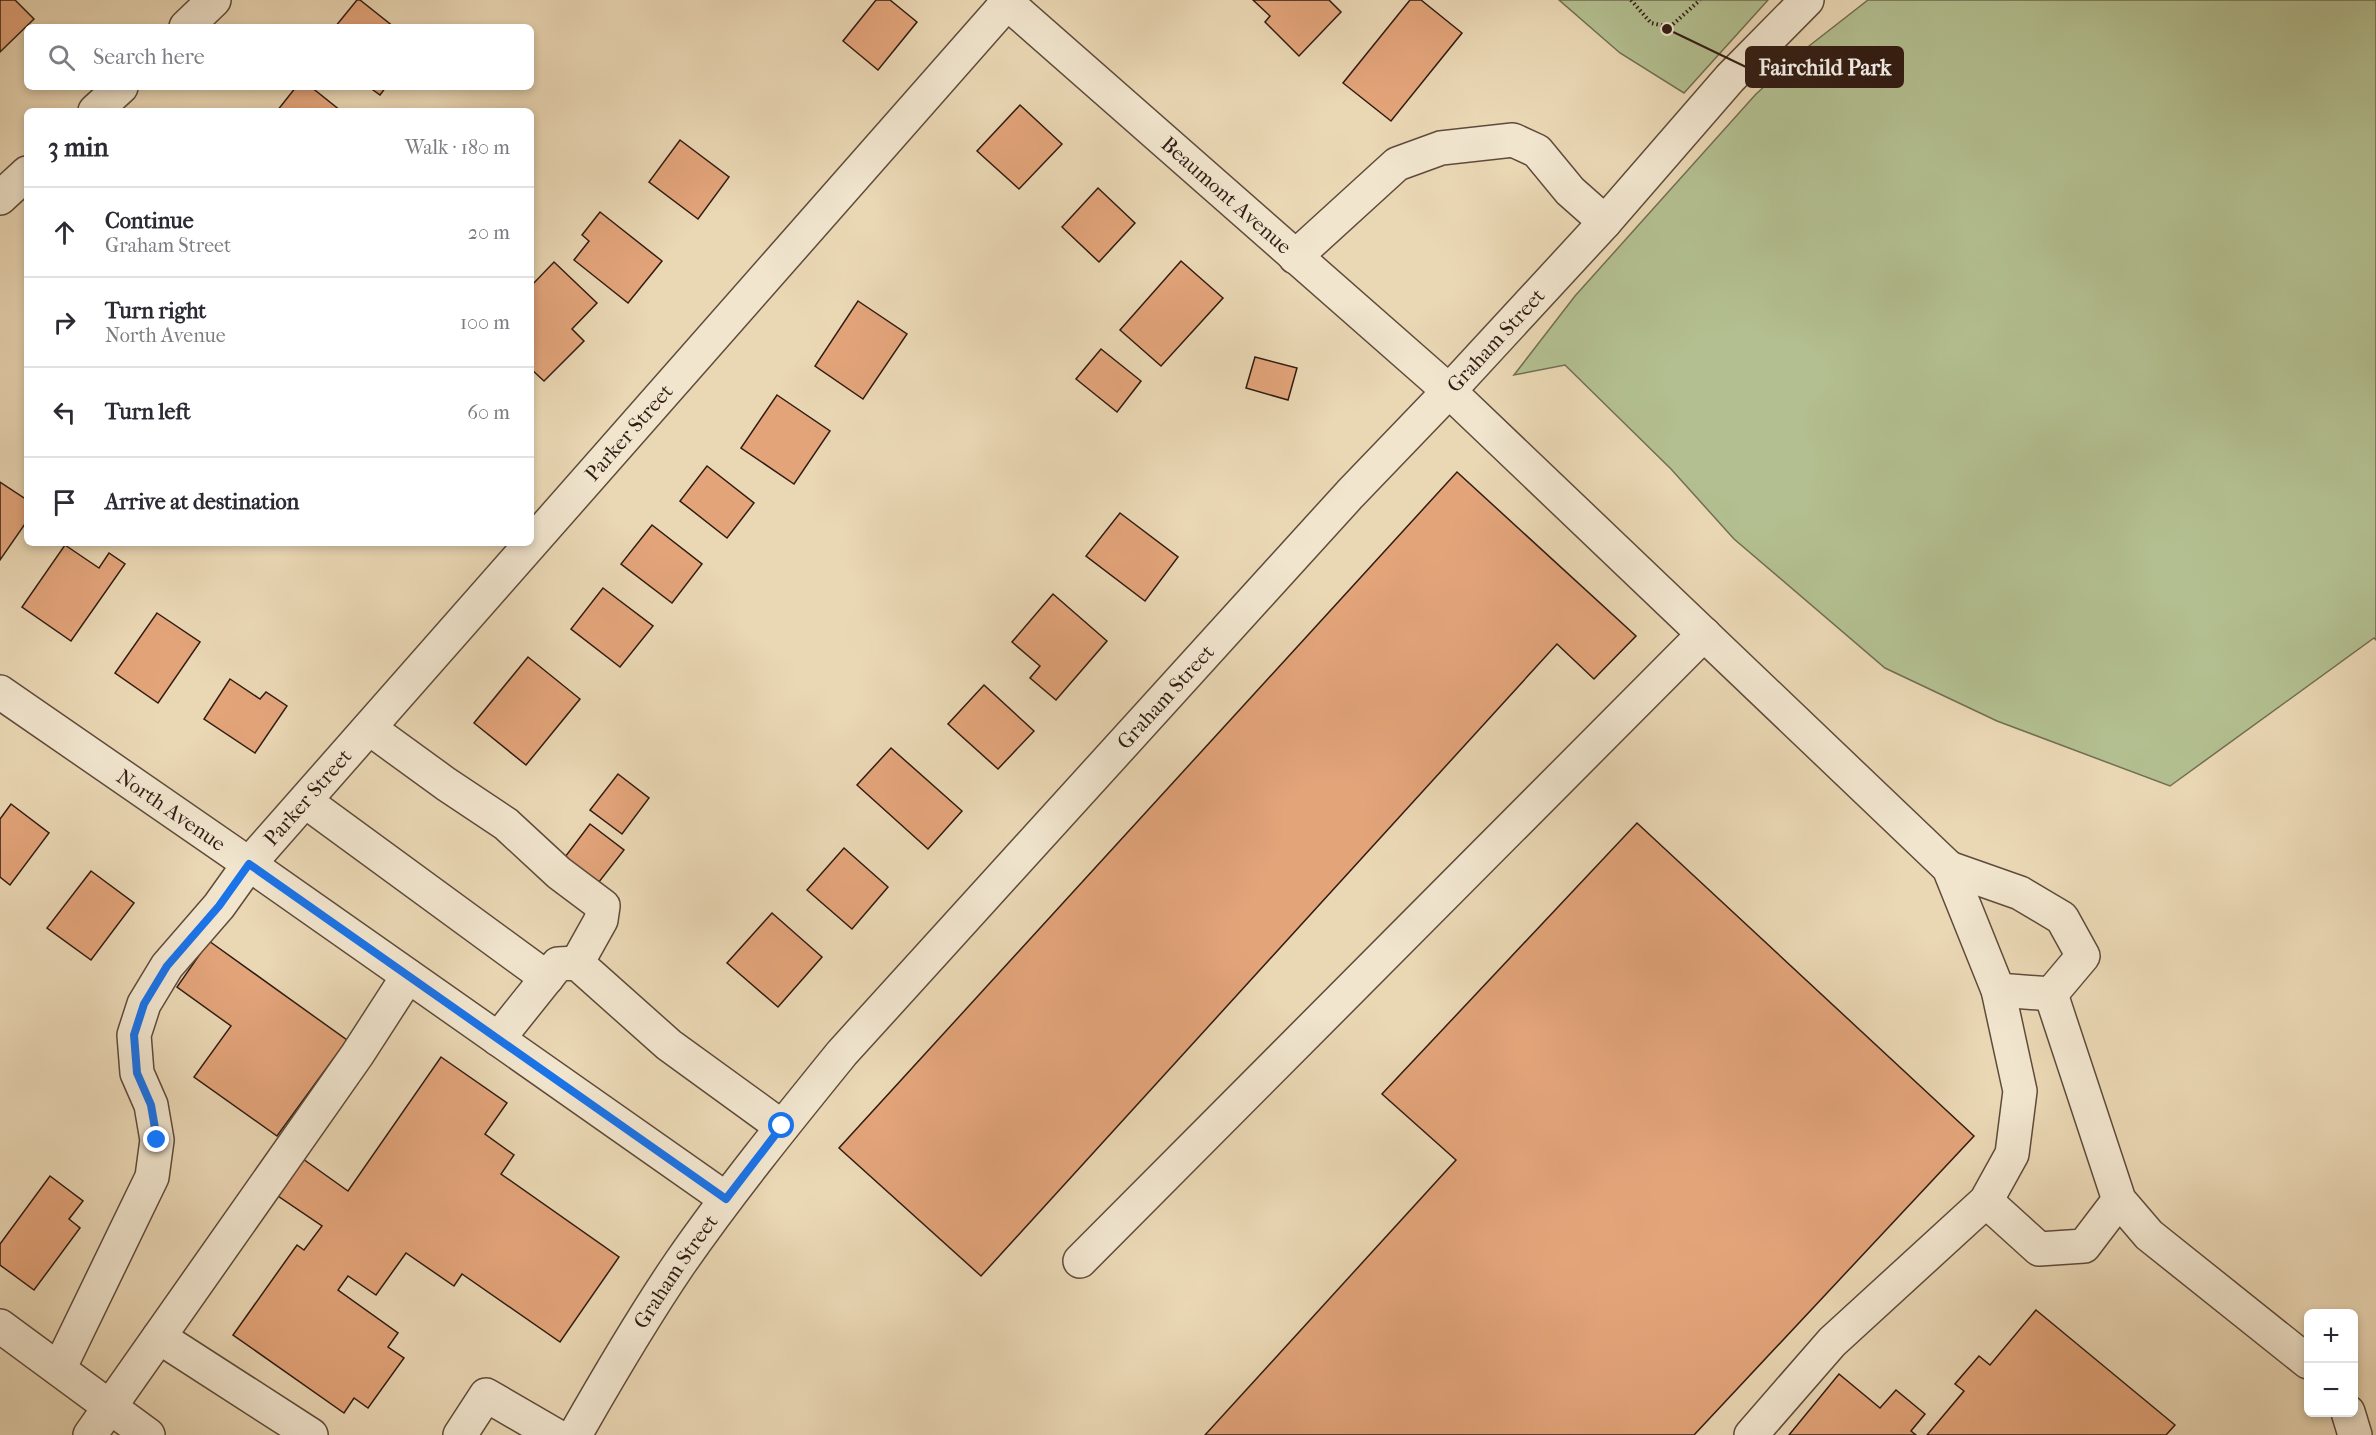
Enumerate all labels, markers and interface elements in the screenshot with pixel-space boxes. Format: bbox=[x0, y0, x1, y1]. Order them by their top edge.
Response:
search box bbox=[24, 24, 534, 90]
icon: search bbox=[45, 41, 78, 74]
text: Search here bbox=[93, 44, 205, 70]
callout: Fairchild Park bbox=[1746, 47, 1903, 87]
text: Fairchild Park bbox=[1758, 55, 1892, 81]
text: 3 min bbox=[48, 132, 109, 163]
street label: Beaumont Avenue bbox=[1156, 132, 1296, 259]
text: Walk · 180 m bbox=[405, 136, 510, 159]
text: Continue bbox=[105, 208, 194, 234]
icon: ahead bbox=[48, 216, 81, 249]
text: 20 m bbox=[468, 221, 510, 244]
text: Graham Street bbox=[105, 234, 231, 257]
street label: Graham Street bbox=[1442, 283, 1550, 397]
text: Turn right bbox=[105, 298, 206, 324]
icon: right bbox=[48, 306, 81, 339]
text: 100 m bbox=[460, 311, 510, 334]
text: North Avenue bbox=[105, 324, 226, 347]
street label: Parker Street bbox=[580, 379, 678, 486]
icon: left bbox=[48, 396, 81, 429]
text: Turn left bbox=[105, 399, 191, 425]
text: 60 m bbox=[467, 401, 510, 424]
icon: arrive bbox=[48, 486, 81, 519]
text: Arrive at destination bbox=[105, 489, 299, 515]
street label: Graham Street bbox=[1112, 639, 1219, 754]
street label: Parker Street bbox=[259, 744, 357, 851]
street label: North Avenue bbox=[112, 764, 230, 856]
route start bbox=[768, 1112, 794, 1138]
route end bbox=[143, 1126, 169, 1152]
street label: Graham Street bbox=[629, 1209, 723, 1333]
map controls bbox=[2304, 1309, 2358, 1417]
button: + bbox=[2304, 1309, 2358, 1363]
button: − bbox=[2304, 1363, 2358, 1417]

